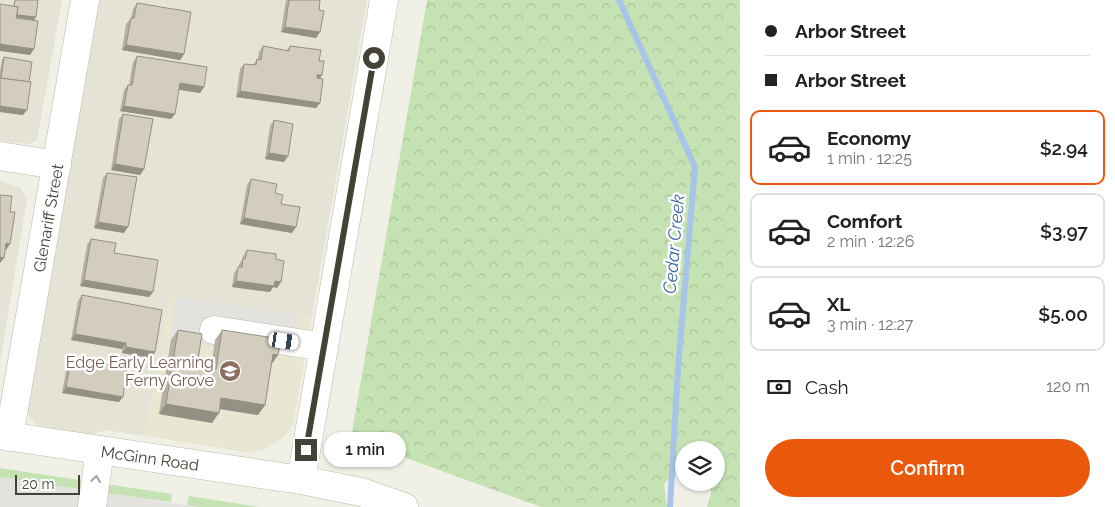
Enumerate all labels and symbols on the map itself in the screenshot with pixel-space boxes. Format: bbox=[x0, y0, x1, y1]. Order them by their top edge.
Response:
route start bbox=[363, 47, 385, 69]
street label: Glenariff Street bbox=[30, 162, 67, 274]
water label: Cedar Creek bbox=[659, 193, 688, 295]
car bbox=[268, 331, 299, 351]
place label: Edge Early Learning Ferny Grove bbox=[66, 353, 214, 390]
school or university icon: Edge Early Learning Ferny Grove bbox=[218, 359, 242, 383]
callout: 1 min bbox=[324, 432, 406, 468]
route end bbox=[295, 439, 317, 461]
street label: McGinn Road bbox=[100, 442, 200, 475]
scale bar bbox=[15, 472, 80, 495]
one-way arrow bbox=[90, 474, 100, 483]

